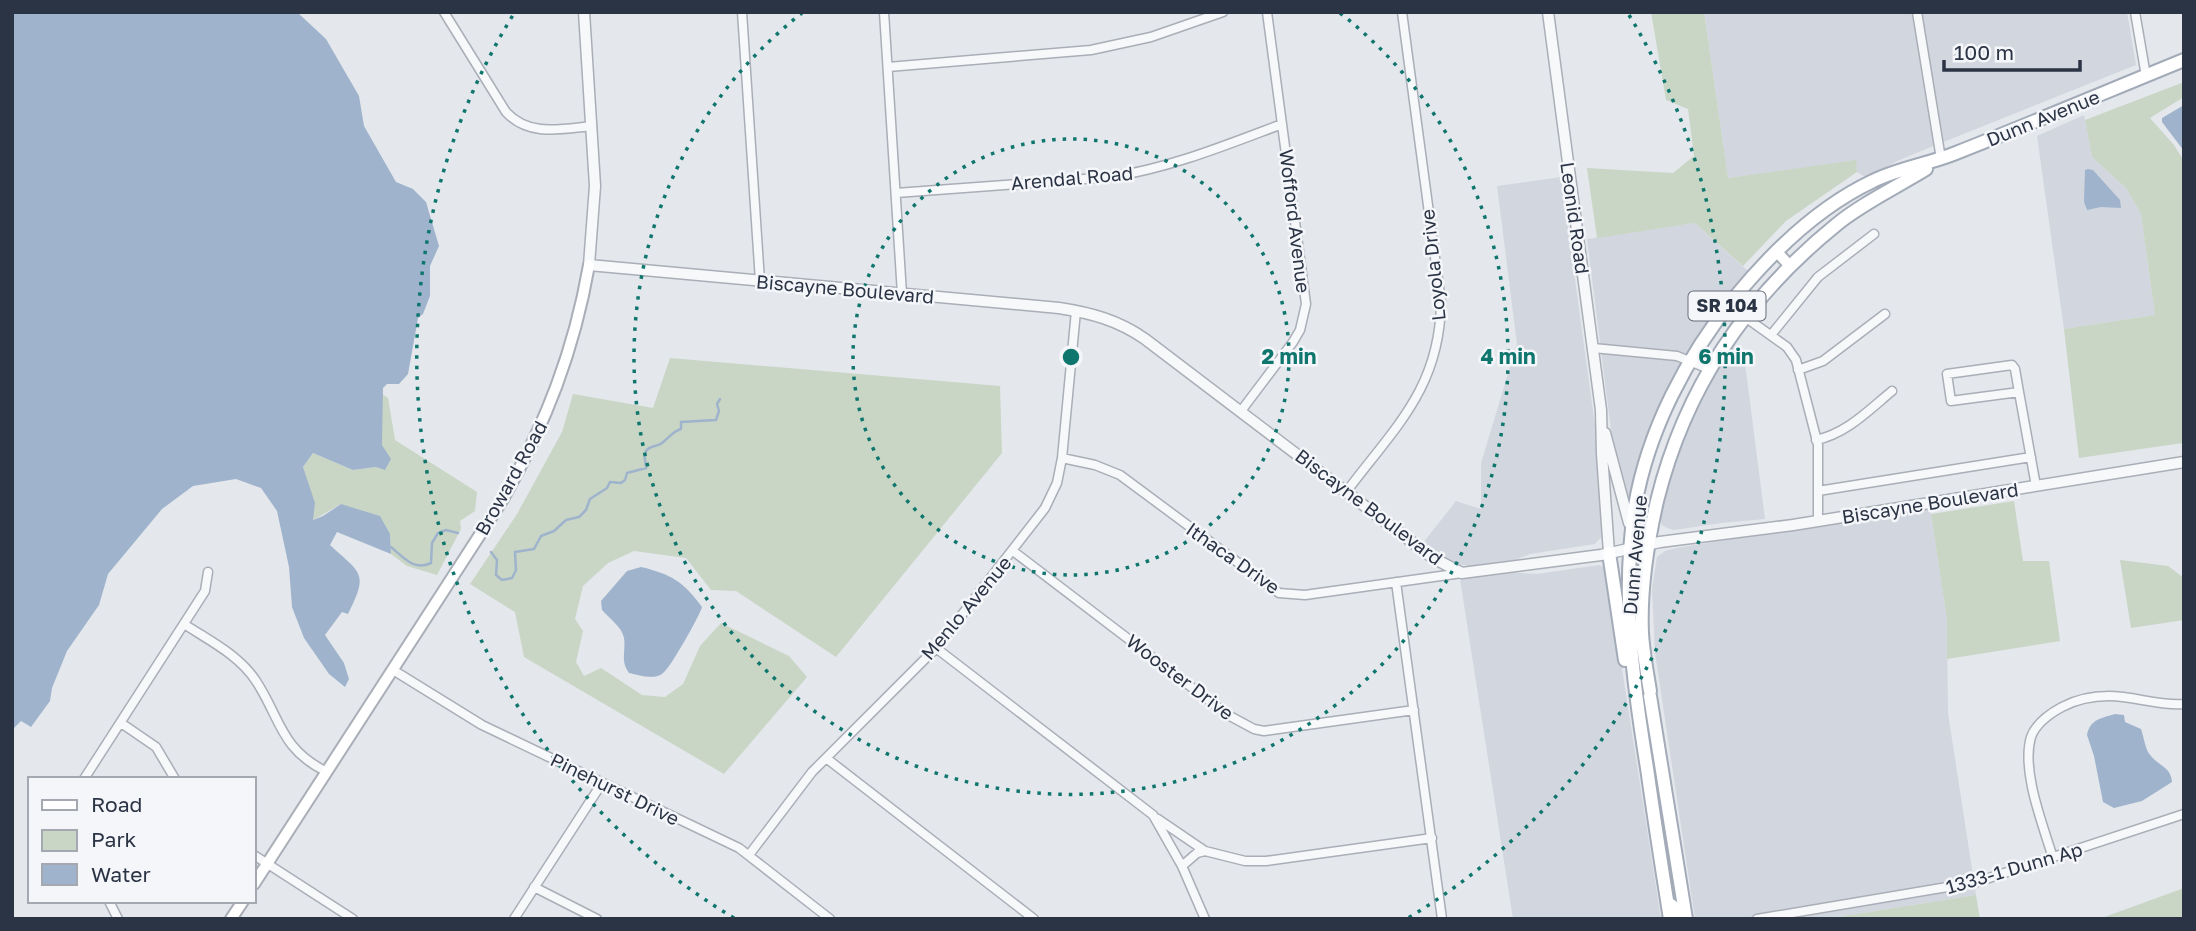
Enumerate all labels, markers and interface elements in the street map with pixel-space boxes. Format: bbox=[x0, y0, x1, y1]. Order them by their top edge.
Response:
scale bar bbox=[1944, 28, 2080, 72]
text: 100 m bbox=[1954, 39, 2014, 65]
street label: Dunn Avenue bbox=[1983, 84, 2103, 151]
street label: Wofford Avenue bbox=[1275, 148, 1316, 294]
street label: Leonid Road bbox=[1556, 160, 1595, 275]
street label: Arendal Road bbox=[1010, 161, 1134, 194]
street label: Loyola Drive bbox=[1415, 208, 1450, 322]
street label: Biscayne Boulevard bbox=[755, 269, 935, 308]
road number: SR 104 bbox=[1688, 292, 1766, 320]
text: 2 min bbox=[1262, 343, 1316, 369]
text: 4 min bbox=[1480, 343, 1536, 369]
text: 6 min bbox=[1698, 343, 1754, 369]
centre of rings bbox=[1059, 345, 1083, 369]
street label: Broward Road bbox=[470, 417, 551, 539]
street label: Biscayne Boulevard bbox=[1291, 444, 1448, 570]
street label: Biscayne Boulevard bbox=[1840, 477, 2020, 528]
street label: Dunn Avenue bbox=[1618, 494, 1651, 616]
street label: Ithaca Drive bbox=[1182, 517, 1284, 598]
street label: Menlo Avenue bbox=[916, 551, 1016, 664]
street label: Wooster Drive bbox=[1122, 629, 1238, 724]
street label: Pinehurst Drive bbox=[547, 747, 683, 830]
legend bbox=[28, 777, 256, 903]
text: Road bbox=[91, 791, 142, 817]
text: Park bbox=[91, 826, 137, 852]
street label: 1333-1 Dunn Ap bbox=[1943, 837, 2085, 898]
text: Water bbox=[91, 861, 151, 887]

